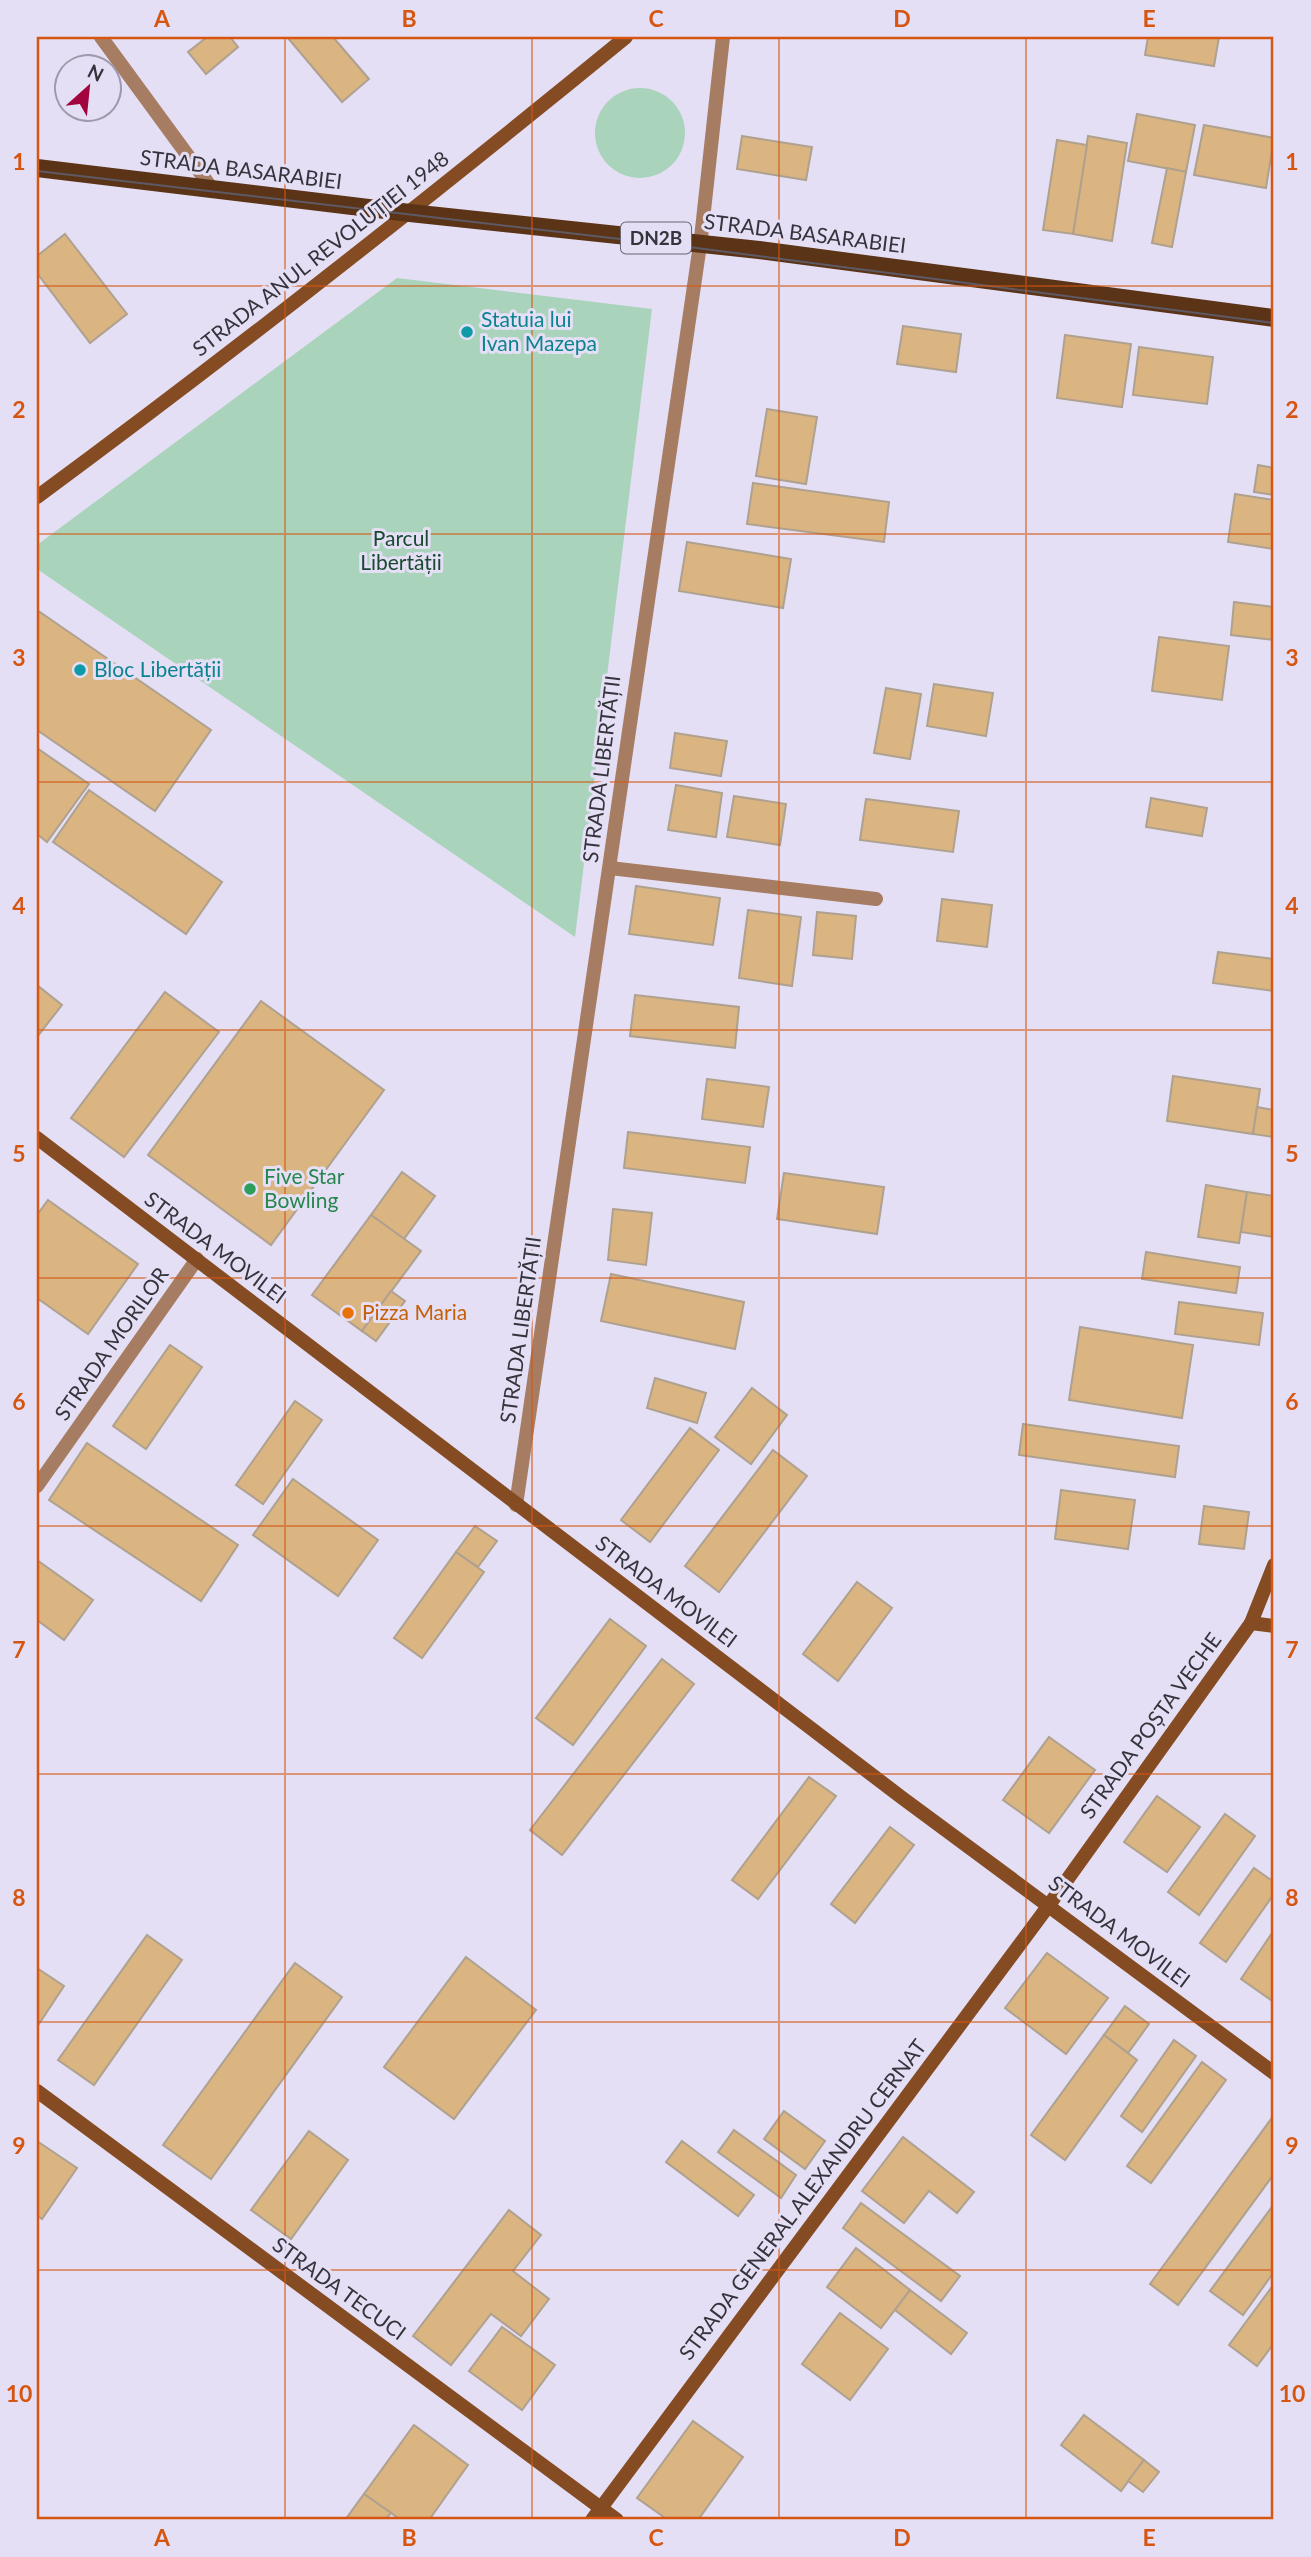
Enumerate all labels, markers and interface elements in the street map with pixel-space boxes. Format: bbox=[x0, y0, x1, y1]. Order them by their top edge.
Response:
text: A bbox=[153, 4, 171, 32]
text: B bbox=[401, 4, 417, 32]
text: C bbox=[648, 4, 664, 32]
text: D bbox=[893, 4, 911, 32]
text: E bbox=[1142, 4, 1156, 32]
north arrow bbox=[52, 52, 122, 122]
text: N bbox=[84, 59, 108, 86]
street label: STRADA BASARABIEI bbox=[139, 144, 344, 193]
street label: STRADA ANUL REVOLUȚIEI 1948 bbox=[187, 145, 453, 361]
text: 1 bbox=[12, 147, 26, 175]
text: 1 bbox=[1285, 147, 1299, 175]
street label: STRADA BASARABIEI bbox=[703, 208, 908, 257]
road number: DN2B bbox=[621, 222, 691, 254]
place label: Statuia lui Ivan Mazepa bbox=[481, 306, 597, 355]
marker: Statuia lui Ivan Mazepa bbox=[459, 324, 475, 340]
text: 2 bbox=[12, 395, 26, 423]
text: 2 bbox=[1285, 395, 1299, 423]
park label: Parcul Libertății bbox=[360, 525, 442, 574]
text: 3 bbox=[12, 643, 26, 671]
text: 3 bbox=[1285, 643, 1299, 671]
place label: Bloc Libertății bbox=[94, 656, 221, 681]
marker: Bloc Libertății bbox=[72, 662, 88, 678]
street label: STRADA LIBERTĂȚII bbox=[577, 674, 624, 864]
text: 4 bbox=[12, 891, 26, 919]
text: 4 bbox=[1285, 891, 1299, 919]
text: 5 bbox=[12, 1139, 26, 1167]
text: 5 bbox=[1285, 1139, 1299, 1167]
place label: Five Star Bowling bbox=[264, 1163, 345, 1212]
marker: Five Star Bowling bbox=[242, 1181, 258, 1197]
street label: STRADA MOVILEI bbox=[140, 1186, 291, 1308]
street label: STRADA LIBERTĂȚII bbox=[494, 1235, 545, 1425]
street label: STRADA MORILOR bbox=[49, 1261, 173, 1424]
place label: Pizza Maria bbox=[362, 1299, 467, 1324]
marker: Pizza Maria bbox=[340, 1305, 356, 1321]
text: 6 bbox=[12, 1387, 26, 1415]
text: 6 bbox=[1285, 1387, 1299, 1415]
street label: STRADA MOVILEI bbox=[591, 1530, 742, 1652]
street label: STRADA POȘTA VECHE bbox=[1074, 1627, 1226, 1823]
text: 7 bbox=[12, 1635, 26, 1663]
text: 7 bbox=[1285, 1635, 1299, 1663]
street label: STRADA MOVILEI bbox=[1044, 1870, 1195, 1992]
text: 8 bbox=[12, 1883, 26, 1911]
text: 8 bbox=[1285, 1883, 1299, 1911]
street label: STRADA GENERAL ALEXANDRU CERNAT bbox=[673, 2033, 931, 2364]
text: 9 bbox=[12, 2131, 26, 2159]
text: 9 bbox=[1285, 2131, 1299, 2159]
street label: STRADA TECUCI bbox=[268, 2231, 411, 2345]
text: 10 bbox=[6, 2379, 32, 2407]
text: 10 bbox=[1279, 2379, 1305, 2407]
text: A bbox=[153, 2523, 171, 2551]
text: B bbox=[401, 2523, 417, 2551]
text: C bbox=[648, 2523, 664, 2551]
text: D bbox=[893, 2523, 911, 2551]
text: E bbox=[1142, 2523, 1156, 2551]

